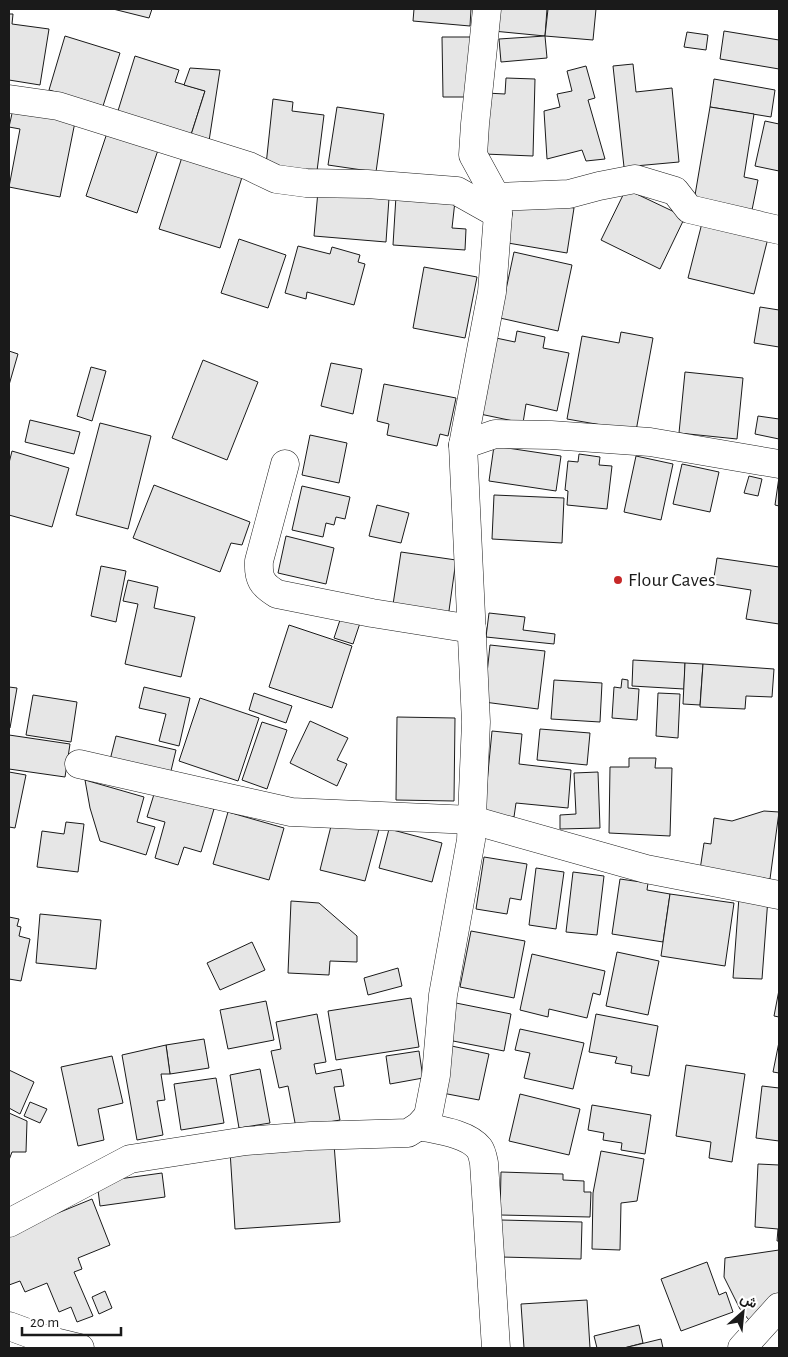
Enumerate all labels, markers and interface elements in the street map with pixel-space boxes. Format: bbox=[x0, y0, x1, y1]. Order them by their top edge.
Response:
place label: Flour Caves bbox=[628, 570, 715, 590]
marker: Flour Caves bbox=[612, 574, 624, 586]
north arrow bbox=[718, 1287, 768, 1337]
text: ش bbox=[737, 1291, 759, 1312]
scale bar bbox=[22, 1304, 121, 1336]
text: 20 m bbox=[30, 1315, 59, 1330]

